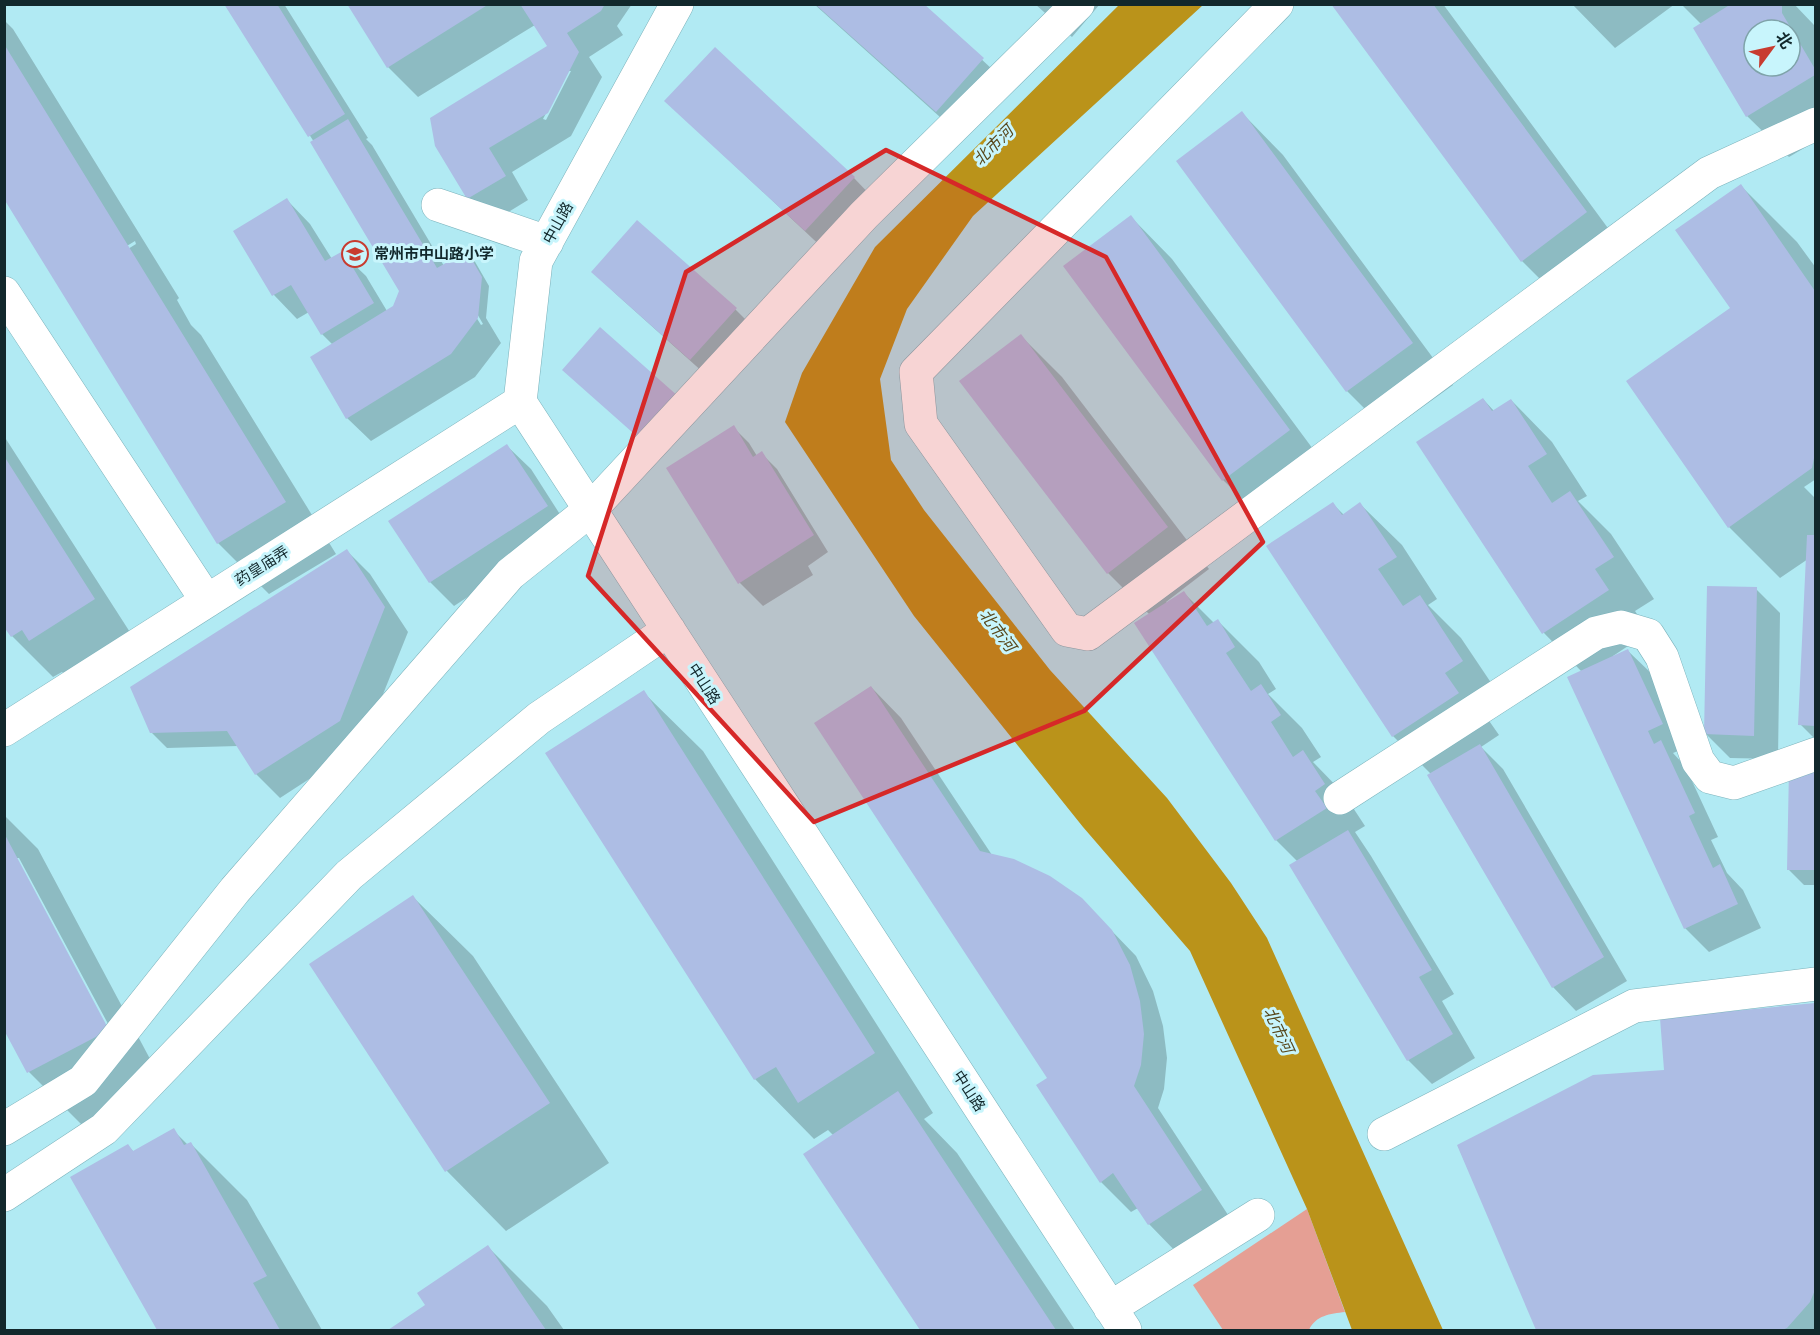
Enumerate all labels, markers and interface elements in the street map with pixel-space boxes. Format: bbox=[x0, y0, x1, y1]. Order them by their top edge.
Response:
north arrow bbox=[1742, 18, 1802, 78]
text: 北 bbox=[1771, 26, 1800, 53]
water label: 北市河 bbox=[967, 117, 1020, 170]
street label: 中山路 bbox=[536, 197, 578, 248]
school or university icon: 常州市中山路小学 bbox=[340, 239, 370, 269]
place label: 常州市中山路小学 bbox=[374, 241, 494, 264]
street label: 药皇庙弄 bbox=[230, 539, 293, 590]
water label: 北市河 bbox=[975, 603, 1025, 658]
street label: 中山路 bbox=[683, 658, 727, 708]
water label: 北市河 bbox=[1259, 1003, 1302, 1059]
street label: 中山路 bbox=[948, 1065, 992, 1115]

